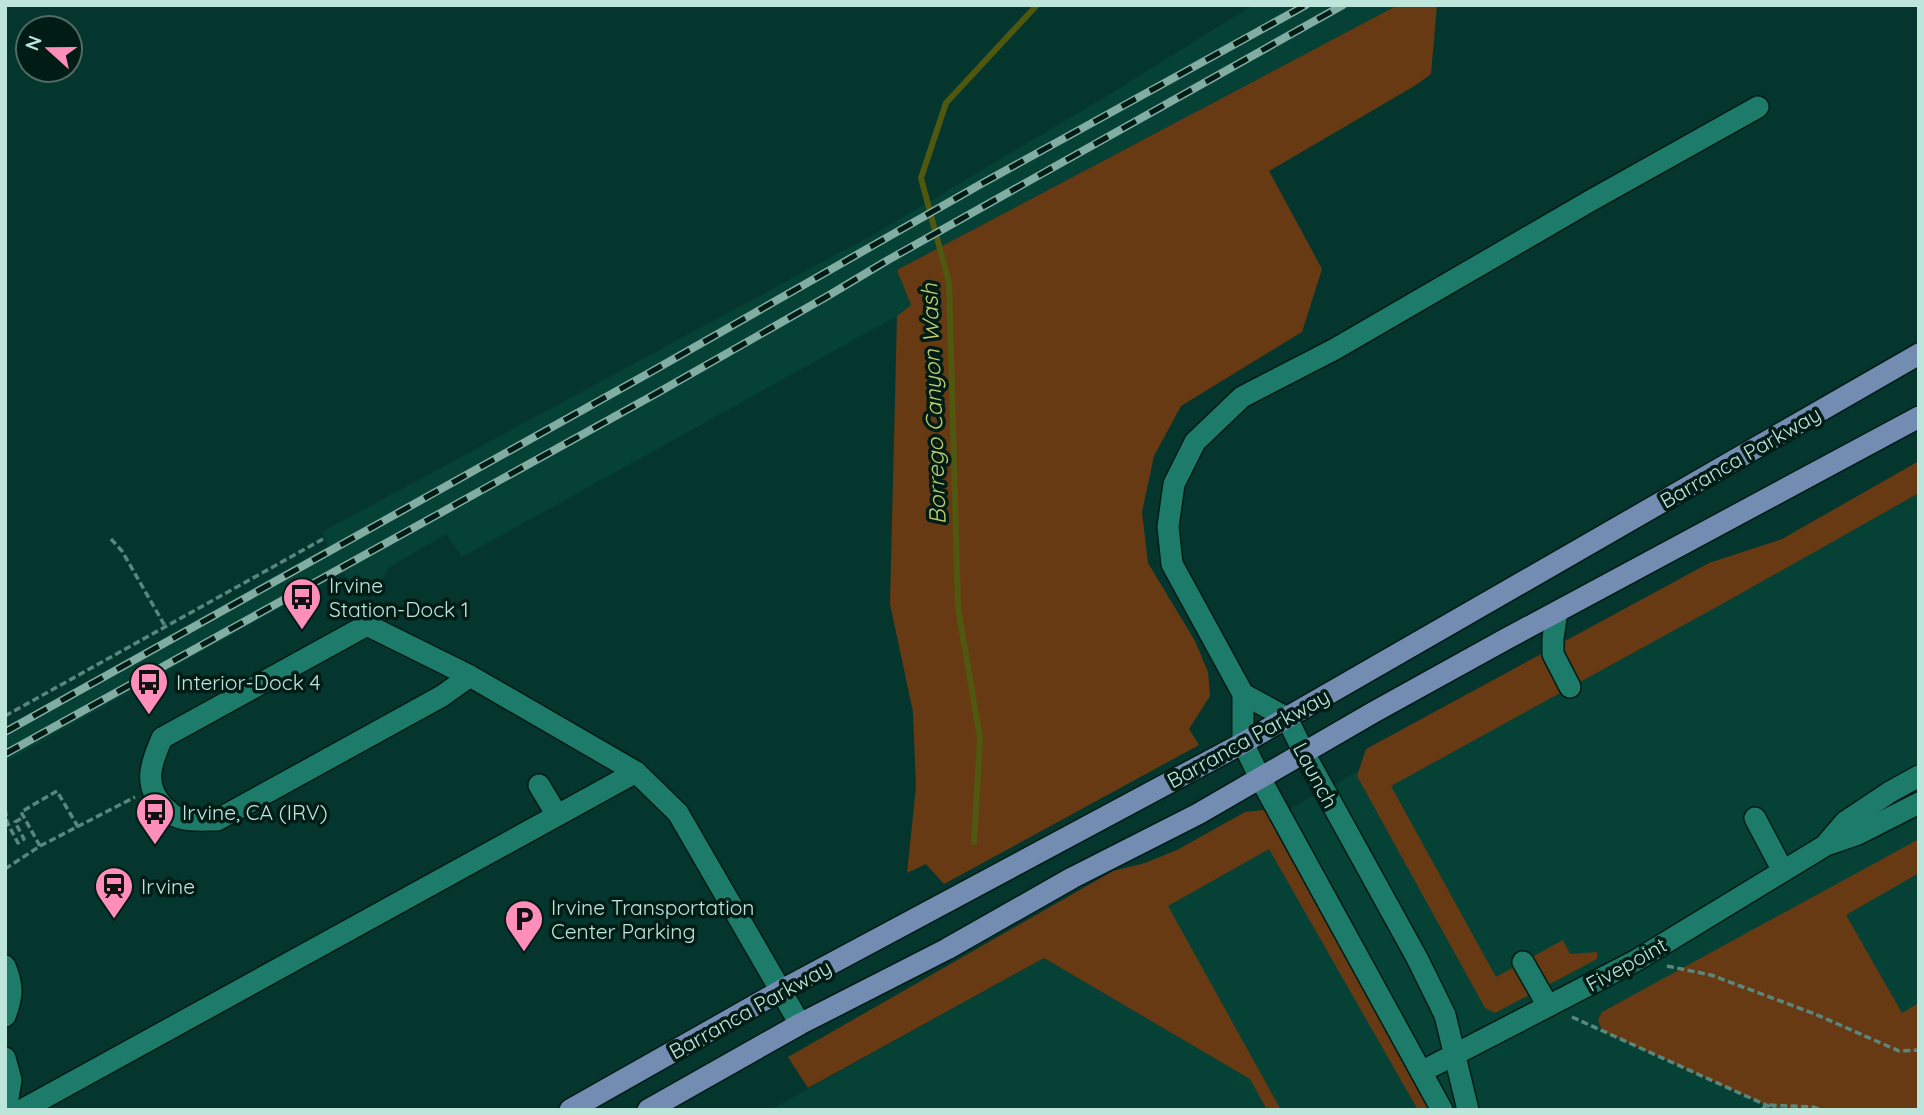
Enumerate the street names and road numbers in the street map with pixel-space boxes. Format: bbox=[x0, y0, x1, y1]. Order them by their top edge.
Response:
street label: Barranca Parkway bbox=[1655, 400, 1825, 514]
street label: Barranca Parkway bbox=[1162, 683, 1334, 793]
street label: Launch bbox=[1288, 738, 1344, 812]
street label: Fivepoint bbox=[1581, 931, 1671, 997]
street label: Barranca Parkway bbox=[664, 954, 836, 1064]

